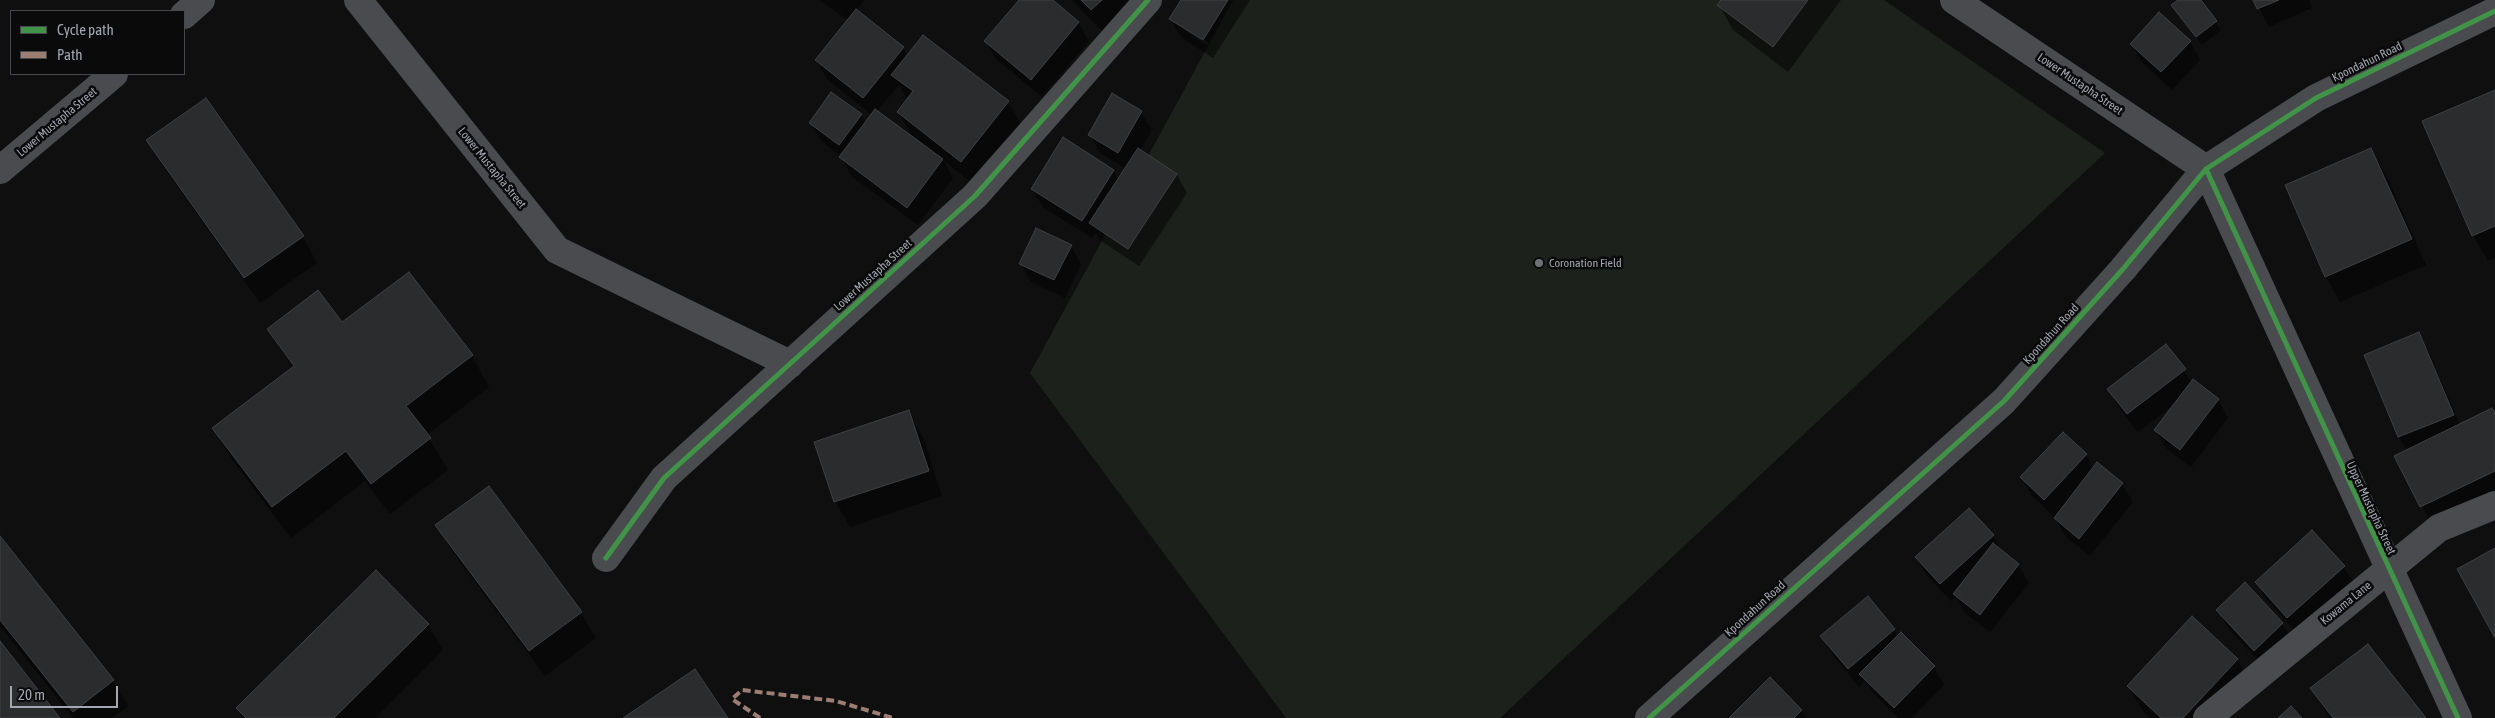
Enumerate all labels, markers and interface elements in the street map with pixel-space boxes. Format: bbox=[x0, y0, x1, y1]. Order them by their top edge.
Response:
legend bbox=[10, 10, 185, 75]
text: Cycle path bbox=[57, 21, 114, 38]
street label: Kpondahun Road bbox=[2330, 39, 2404, 85]
text: Path bbox=[57, 46, 83, 63]
street label: Lower Mustapha Street bbox=[2035, 50, 2125, 118]
street label: Lower Mustapha Street bbox=[14, 84, 100, 160]
street label: Lower Mustapha Street bbox=[455, 125, 529, 211]
street label: Lower Mustapha Street bbox=[831, 236, 915, 314]
place label: Coronation Field bbox=[1549, 256, 1622, 270]
marker: Coronation Field bbox=[1533, 257, 1545, 269]
street label: Kpondahun Road bbox=[2020, 301, 2082, 367]
street label: Upper Mustapha Street bbox=[2343, 459, 2399, 557]
street label: Kpondahun Road bbox=[1722, 578, 1788, 640]
street label: Kowama Lane bbox=[2318, 578, 2374, 628]
scale bar bbox=[12, 676, 120, 708]
text: 20 m bbox=[18, 686, 45, 703]

